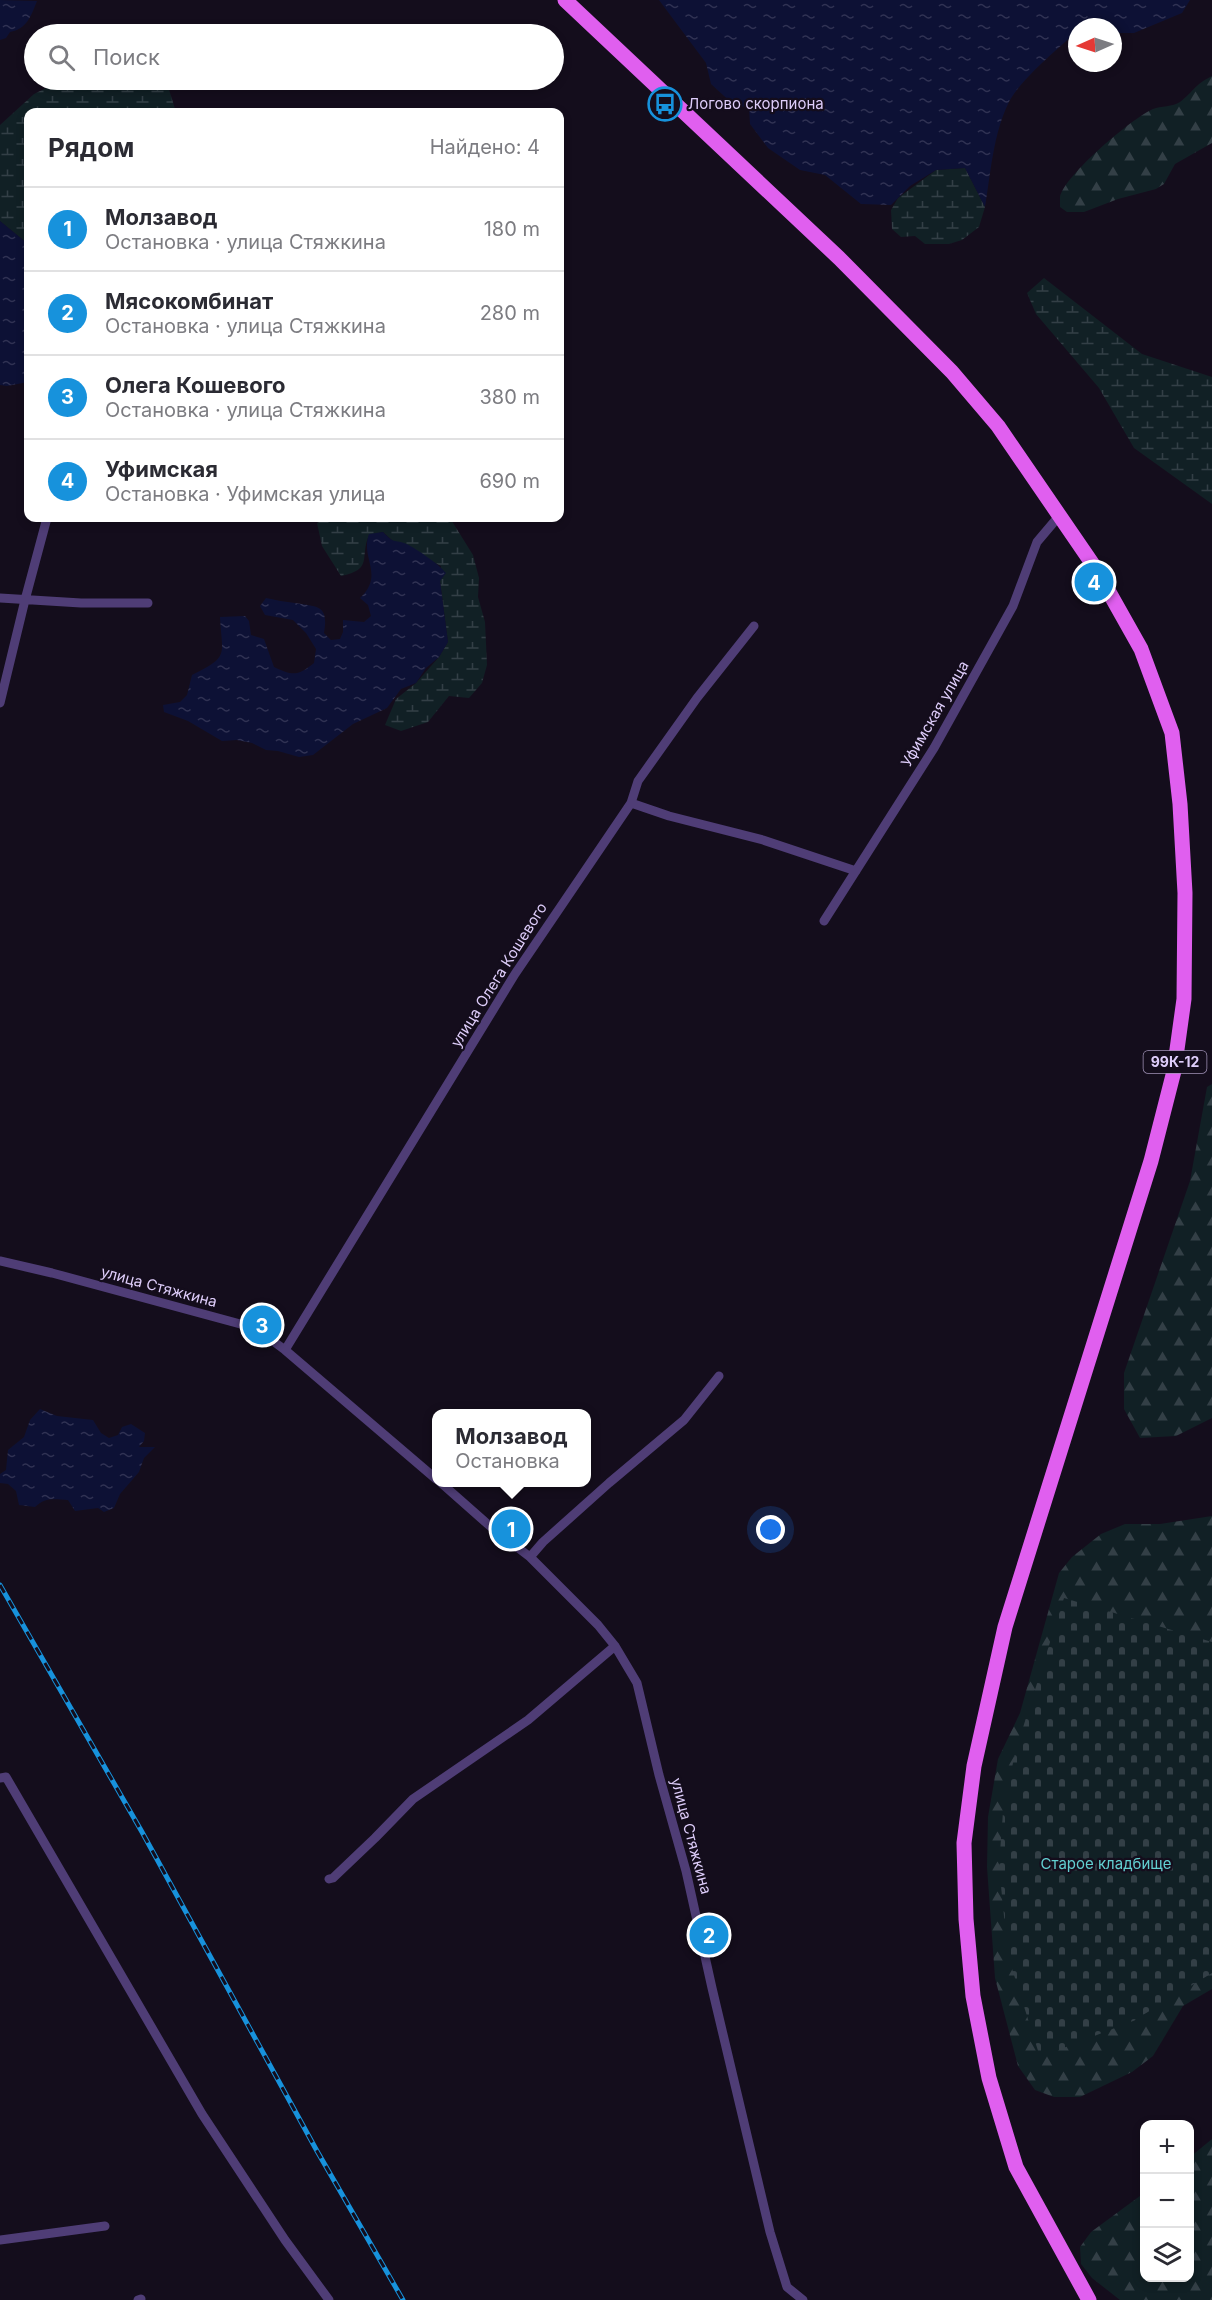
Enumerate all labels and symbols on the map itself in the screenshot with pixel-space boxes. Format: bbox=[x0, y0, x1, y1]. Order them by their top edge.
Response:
north arrow bbox=[1068, 18, 1122, 72]
bus stop icon: Логово скорпиона bbox=[647, 86, 683, 122]
place label: Логово скорпиона bbox=[688, 94, 824, 113]
pin: 4 bbox=[1074, 560, 1114, 604]
street label: Уфимская улица bbox=[897, 657, 973, 770]
street label: улица Олега Кошевого bbox=[446, 899, 551, 1051]
road number: 99К-12 bbox=[1144, 1051, 1206, 1073]
street label: улица Стяжкина bbox=[99, 1262, 219, 1311]
pin: 3 bbox=[242, 1302, 282, 1348]
pin: 1 bbox=[492, 1506, 530, 1552]
your location bbox=[756, 1515, 785, 1544]
street label: улица Стяжкина bbox=[667, 1776, 716, 1896]
park label: Старое кладбище bbox=[1040, 1854, 1172, 1873]
pin: 2 bbox=[690, 1912, 728, 1958]

